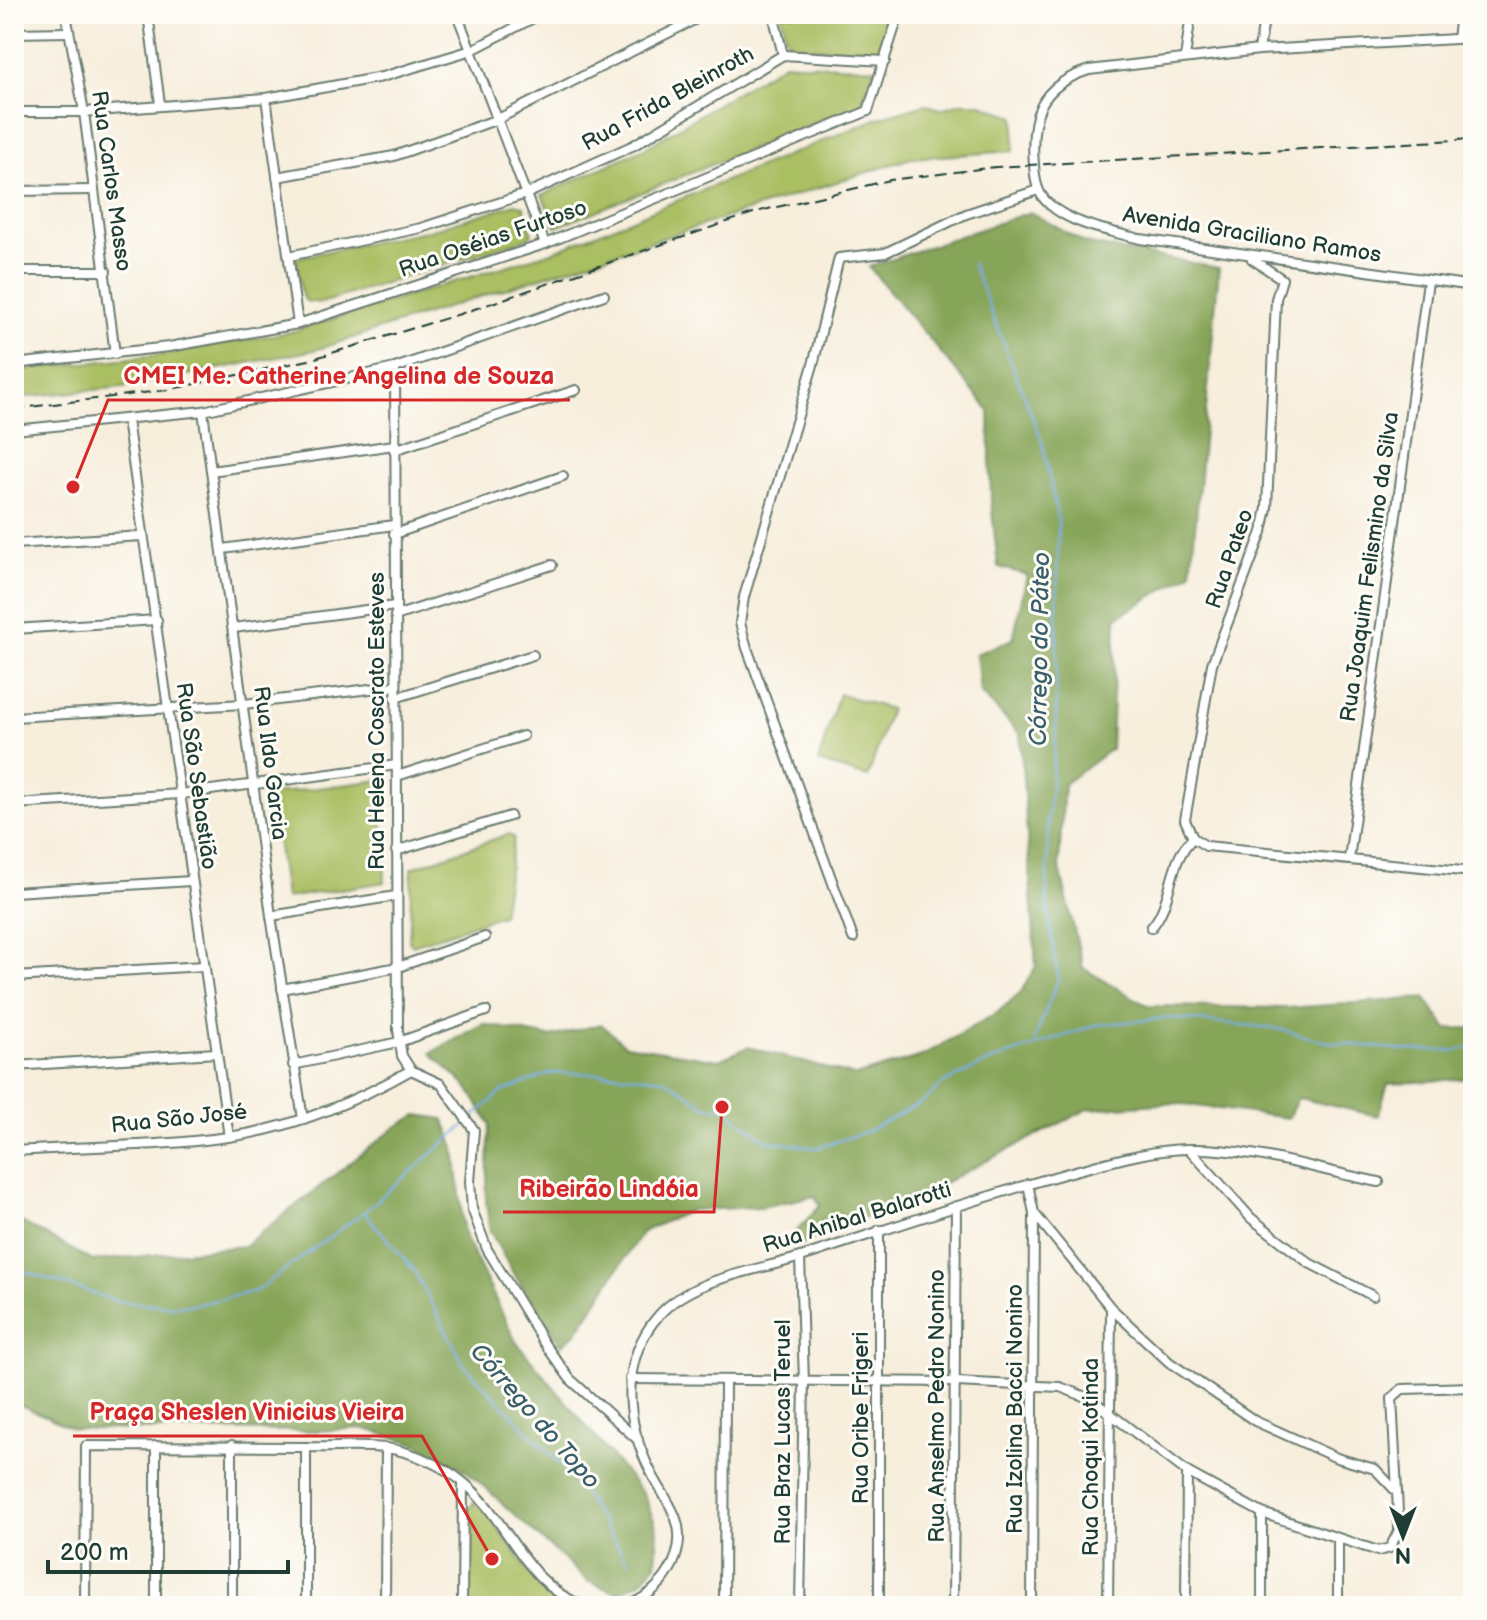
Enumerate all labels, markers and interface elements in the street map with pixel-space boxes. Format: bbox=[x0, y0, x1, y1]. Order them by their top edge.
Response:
street label: Rua Frida Bleinroth bbox=[577, 41, 759, 157]
street label: Rua Carlos Masso bbox=[85, 89, 137, 273]
street label: Rua Oséias Furtoso bbox=[396, 194, 590, 284]
street label: Avenida Graciliano Ramos bbox=[1121, 201, 1383, 269]
callout: CMEI Me. Catherine Angelina de Souza bbox=[108, 352, 570, 400]
text: CMEI Me. Catherine Angelina de Souza bbox=[124, 362, 554, 391]
street label: Rua Joaquim Felismino da Silva bbox=[1335, 410, 1405, 724]
street label: Rua Pateo bbox=[1200, 506, 1260, 612]
water label: Córrego do Páteo bbox=[1024, 552, 1056, 746]
street label: Rua Helena Coscrato Esteves bbox=[364, 572, 391, 870]
street label: Rua São Sebastião bbox=[169, 681, 223, 871]
street label: Rua Ildo Garcia bbox=[247, 685, 293, 841]
street label: Rua São José bbox=[110, 1098, 248, 1140]
callout: Ribeirão Lindóia bbox=[503, 1164, 714, 1212]
text: Ribeirão Lindóia bbox=[519, 1175, 699, 1204]
street label: Rua Anibal Balarotti bbox=[759, 1176, 955, 1260]
street label: Rua Anselmo Pedro Nonino bbox=[924, 1269, 951, 1543]
street label: Rua Izolina Bacci Nonino bbox=[1002, 1284, 1029, 1534]
street label: Rua Braz Lucas Teruel bbox=[770, 1319, 797, 1545]
street label: Rua Oribe Frigeri bbox=[848, 1332, 875, 1504]
water label: Córrego do Topo bbox=[464, 1337, 606, 1495]
street label: Rua Choqui Kotinda bbox=[1078, 1358, 1105, 1556]
callout: Praça Sheslen Vinicius Vieira bbox=[73, 1388, 422, 1436]
text: Praça Sheslen Vinicius Vieira bbox=[89, 1398, 405, 1427]
north arrow bbox=[1363, 1496, 1443, 1576]
scale bar bbox=[48, 1524, 288, 1574]
text: 200 m bbox=[60, 1538, 129, 1567]
text: N bbox=[1395, 1541, 1411, 1568]

